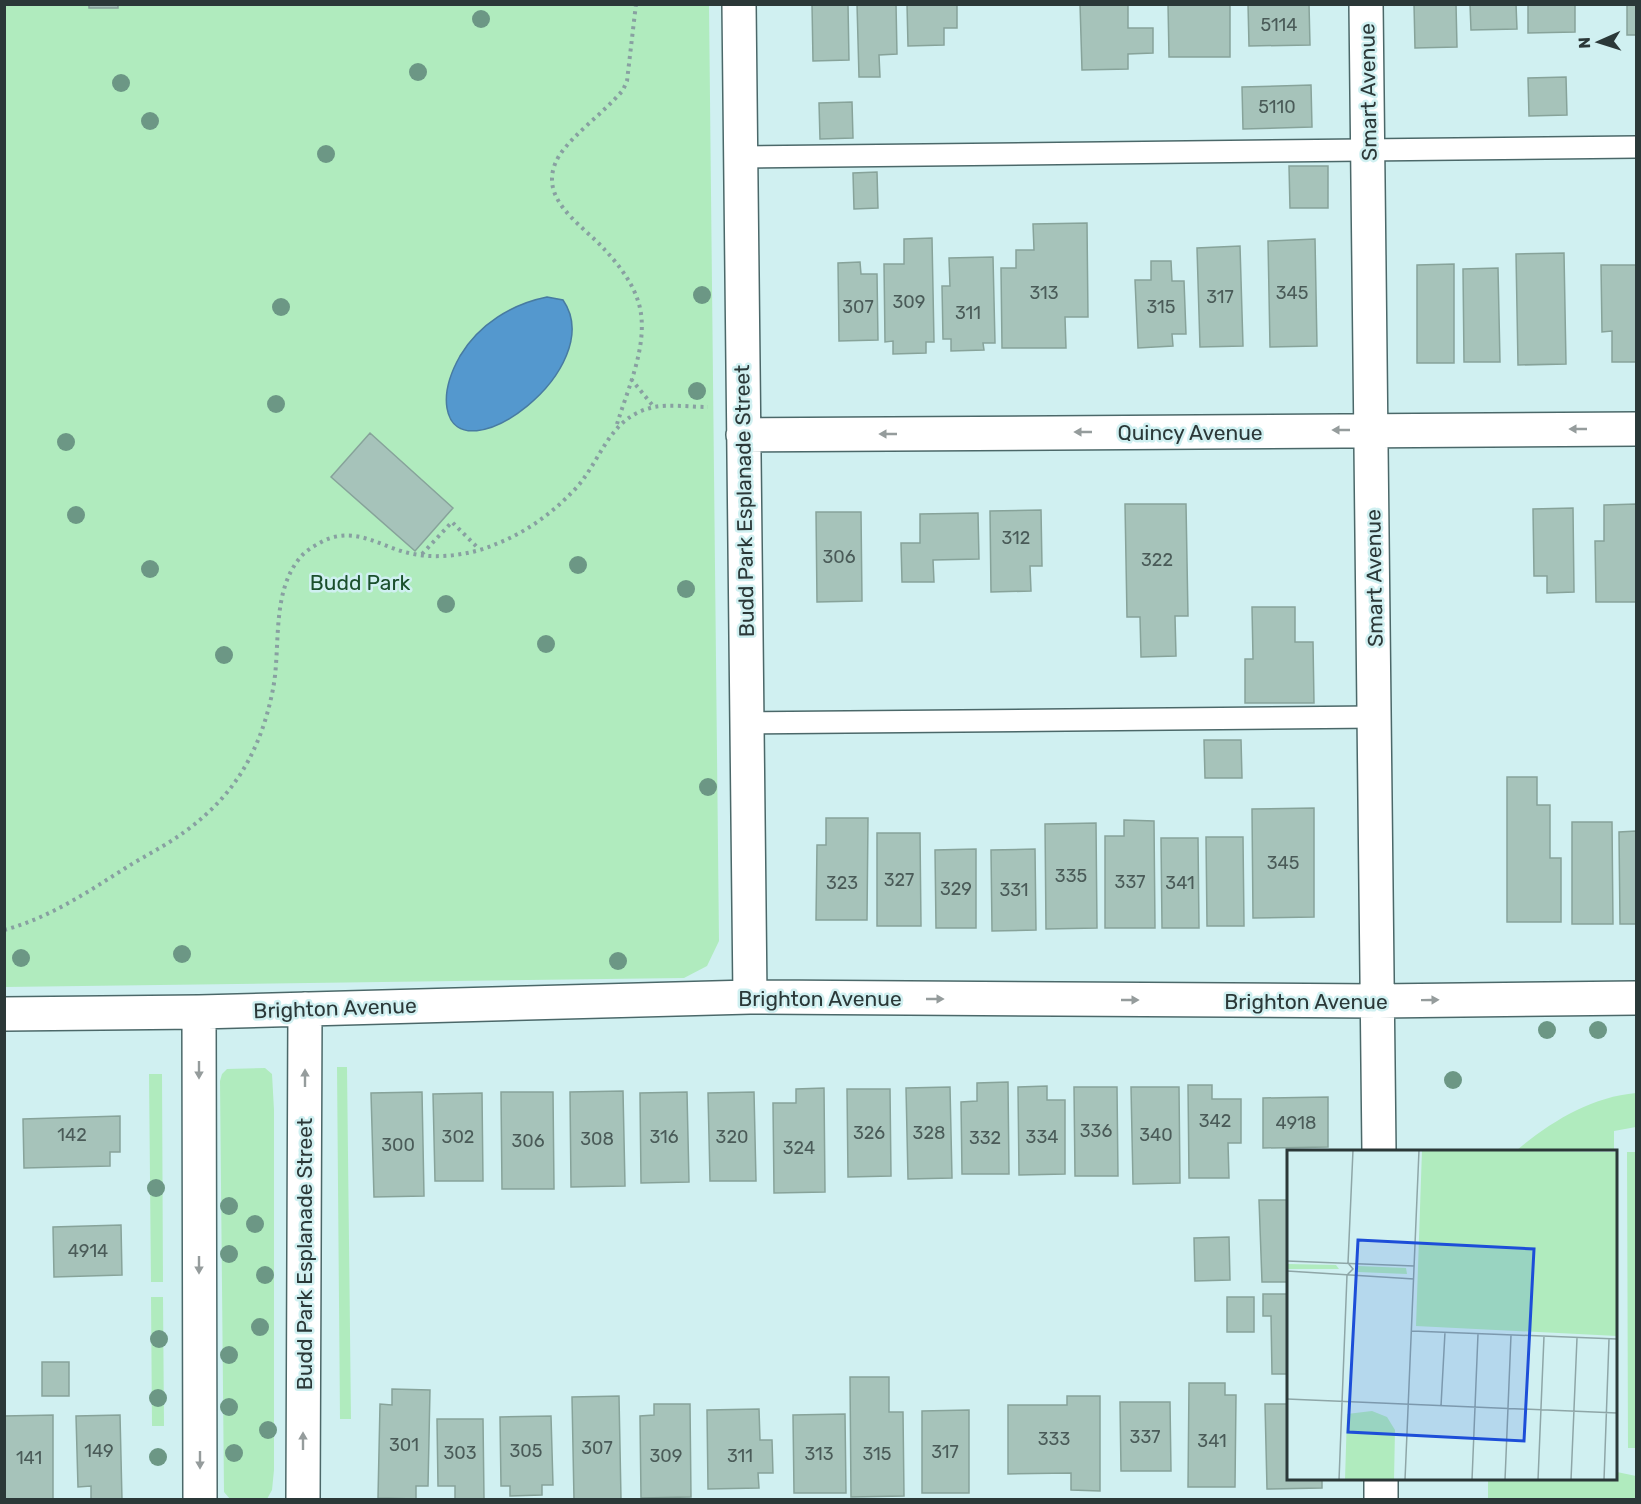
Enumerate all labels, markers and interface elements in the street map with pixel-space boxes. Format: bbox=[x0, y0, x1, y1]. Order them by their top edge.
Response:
north arrow bbox=[1569, 12, 1629, 72]
house number: 5114 bbox=[1261, 14, 1298, 36]
street label: Smart Avenue bbox=[1354, 23, 1382, 161]
text: N bbox=[1575, 37, 1594, 49]
house number: 5110 bbox=[1258, 96, 1296, 118]
house number: 313 bbox=[1029, 282, 1059, 304]
house number: 345 bbox=[1276, 282, 1308, 304]
house number: 317 bbox=[1206, 286, 1234, 308]
house number: 309 bbox=[893, 291, 925, 313]
house number: 307 bbox=[842, 296, 874, 318]
house number: 315 bbox=[1147, 296, 1175, 318]
house number: 311 bbox=[955, 302, 981, 324]
street label: Budd Park Esplanade Street bbox=[729, 365, 759, 637]
street label: Quincy Avenue bbox=[1117, 420, 1263, 445]
one-way arrow bbox=[1569, 424, 1588, 434]
one-way arrow bbox=[1332, 425, 1351, 435]
one-way arrow bbox=[1074, 427, 1093, 437]
one-way arrow bbox=[879, 429, 898, 439]
street label: Smart Avenue bbox=[1360, 509, 1388, 647]
house number: 312 bbox=[1002, 527, 1030, 549]
house number: 306 bbox=[822, 546, 856, 568]
house number: 322 bbox=[1141, 549, 1173, 571]
park label: Budd Park bbox=[310, 570, 410, 595]
house number: 345 bbox=[1267, 852, 1299, 874]
house number: 335 bbox=[1055, 865, 1087, 887]
house number: 327 bbox=[884, 869, 914, 891]
house number: 337 bbox=[1115, 871, 1145, 893]
house number: 323 bbox=[826, 872, 858, 894]
house number: 341 bbox=[1165, 872, 1195, 894]
house number: 329 bbox=[940, 878, 972, 900]
house number: 331 bbox=[999, 879, 1029, 901]
street label: Brighton Avenue bbox=[738, 986, 902, 1011]
street label: Brighton Avenue bbox=[1224, 989, 1388, 1014]
street label: Brighton Avenue bbox=[253, 993, 417, 1023]
one-way arrow bbox=[925, 994, 944, 1004]
one-way arrow bbox=[1120, 995, 1139, 1005]
one-way arrow bbox=[1420, 996, 1439, 1005]
one-way arrow bbox=[194, 1061, 204, 1080]
one-way arrow bbox=[301, 1069, 310, 1088]
house number: 342 bbox=[1199, 1110, 1231, 1132]
house number: 4918 bbox=[1276, 1112, 1316, 1134]
street label: Budd Park Esplanade Street bbox=[292, 1118, 317, 1390]
house number: 336 bbox=[1080, 1120, 1112, 1142]
house number: 326 bbox=[853, 1122, 885, 1144]
house number: 328 bbox=[913, 1122, 945, 1144]
house number: 142 bbox=[57, 1124, 87, 1146]
house number: 340 bbox=[1139, 1124, 1173, 1146]
house number: 302 bbox=[442, 1126, 474, 1148]
house number: 316 bbox=[649, 1126, 679, 1148]
house number: 320 bbox=[716, 1126, 748, 1148]
house number: 334 bbox=[1026, 1126, 1058, 1148]
house number: 332 bbox=[969, 1127, 1001, 1149]
house number: 308 bbox=[580, 1128, 614, 1150]
house number: 306 bbox=[511, 1130, 545, 1152]
house number: 300 bbox=[381, 1134, 415, 1156]
house number: 324 bbox=[783, 1137, 815, 1159]
inset map bbox=[1287, 1150, 1617, 1480]
house number: 4914 bbox=[68, 1240, 108, 1262]
one-way arrow bbox=[194, 1256, 204, 1275]
house number: 337 bbox=[1130, 1426, 1160, 1448]
house number: 333 bbox=[1038, 1428, 1070, 1450]
house number: 341 bbox=[1197, 1430, 1227, 1452]
one-way arrow bbox=[298, 1432, 308, 1451]
house number: 301 bbox=[389, 1434, 419, 1456]
house number: 307 bbox=[581, 1437, 613, 1459]
house number: 149 bbox=[84, 1440, 114, 1462]
house number: 305 bbox=[510, 1440, 542, 1462]
house number: 317 bbox=[931, 1441, 959, 1463]
house number: 303 bbox=[443, 1442, 477, 1464]
house number: 313 bbox=[804, 1443, 834, 1465]
house number: 315 bbox=[863, 1443, 891, 1465]
house number: 309 bbox=[650, 1445, 682, 1467]
house number: 311 bbox=[727, 1445, 753, 1467]
house number: 141 bbox=[16, 1447, 42, 1469]
one-way arrow bbox=[195, 1451, 205, 1470]

